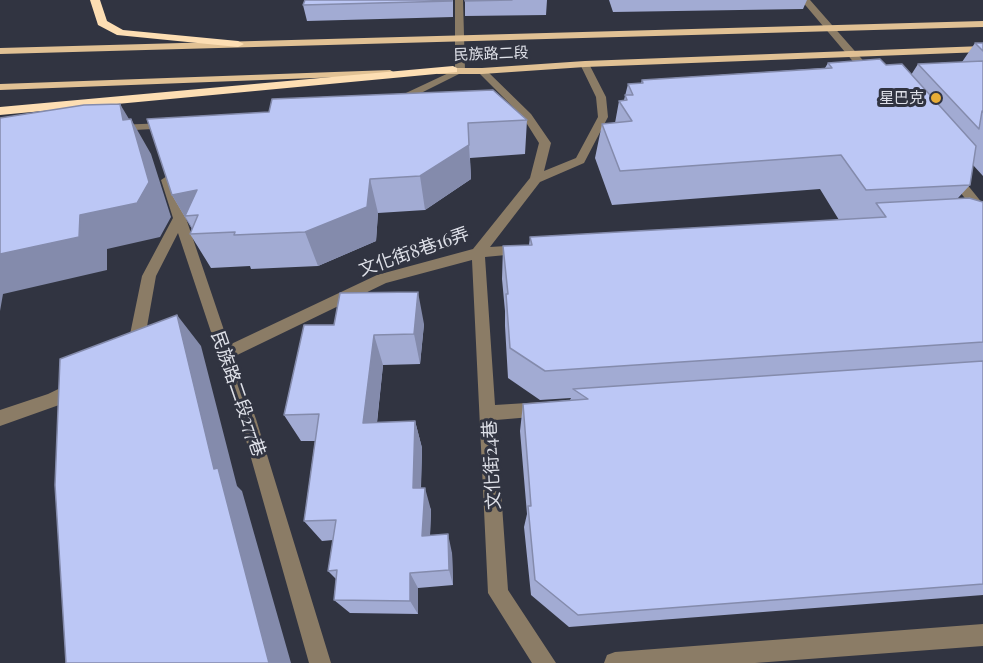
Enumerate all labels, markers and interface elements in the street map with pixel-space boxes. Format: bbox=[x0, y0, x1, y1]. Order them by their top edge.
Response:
street label: 民族路二段 bbox=[453, 44, 529, 64]
place label: 星巴克 bbox=[879, 89, 924, 107]
marker: 星巴克 bbox=[929, 91, 943, 105]
street label: 文化街8巷16弄 bbox=[356, 223, 472, 281]
street label: 民族路二段277巷 bbox=[206, 328, 270, 460]
street label: 文化街24巷 bbox=[479, 420, 505, 510]

